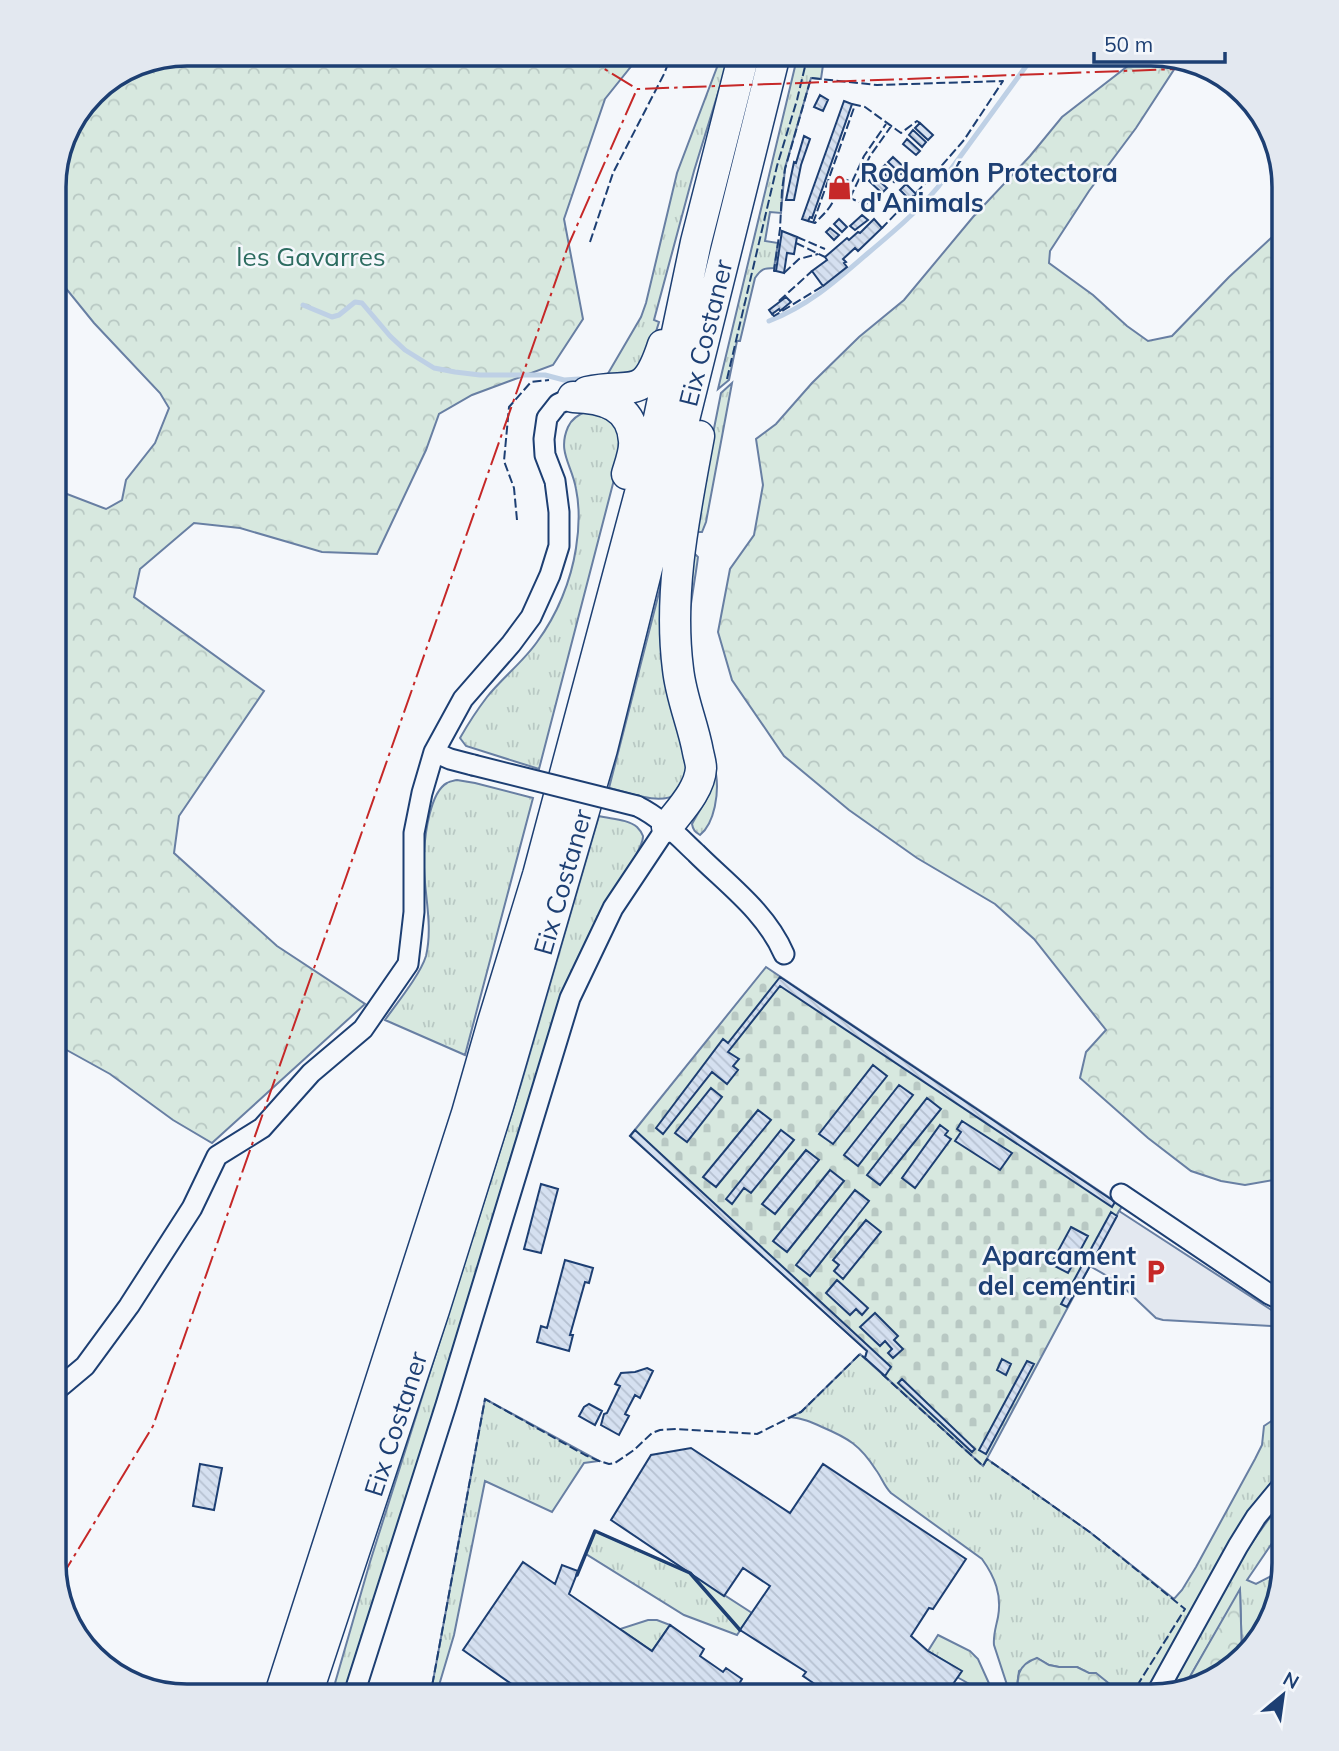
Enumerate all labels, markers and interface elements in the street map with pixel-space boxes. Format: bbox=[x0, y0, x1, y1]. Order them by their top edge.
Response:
scale bar bbox=[1094, 21, 1225, 65]
text: 50 m bbox=[1104, 31, 1153, 57]
place label: Rodamón Protectora d'Animals bbox=[860, 156, 1118, 219]
shop icon: Rodamón Protectora d'Animals bbox=[826, 174, 854, 202]
park label: les Gavarres bbox=[236, 240, 386, 273]
street label: Eix Costaner bbox=[671, 255, 740, 410]
street label: Eix Costaner bbox=[526, 805, 599, 959]
place label: Aparcament del cementiri bbox=[978, 1239, 1136, 1302]
parking icon: Aparcament del cementiri bbox=[1142, 1257, 1170, 1285]
street label: Eix Costaner bbox=[357, 1347, 435, 1500]
north arrow bbox=[1248, 1660, 1318, 1730]
text: N bbox=[1279, 1666, 1303, 1694]

